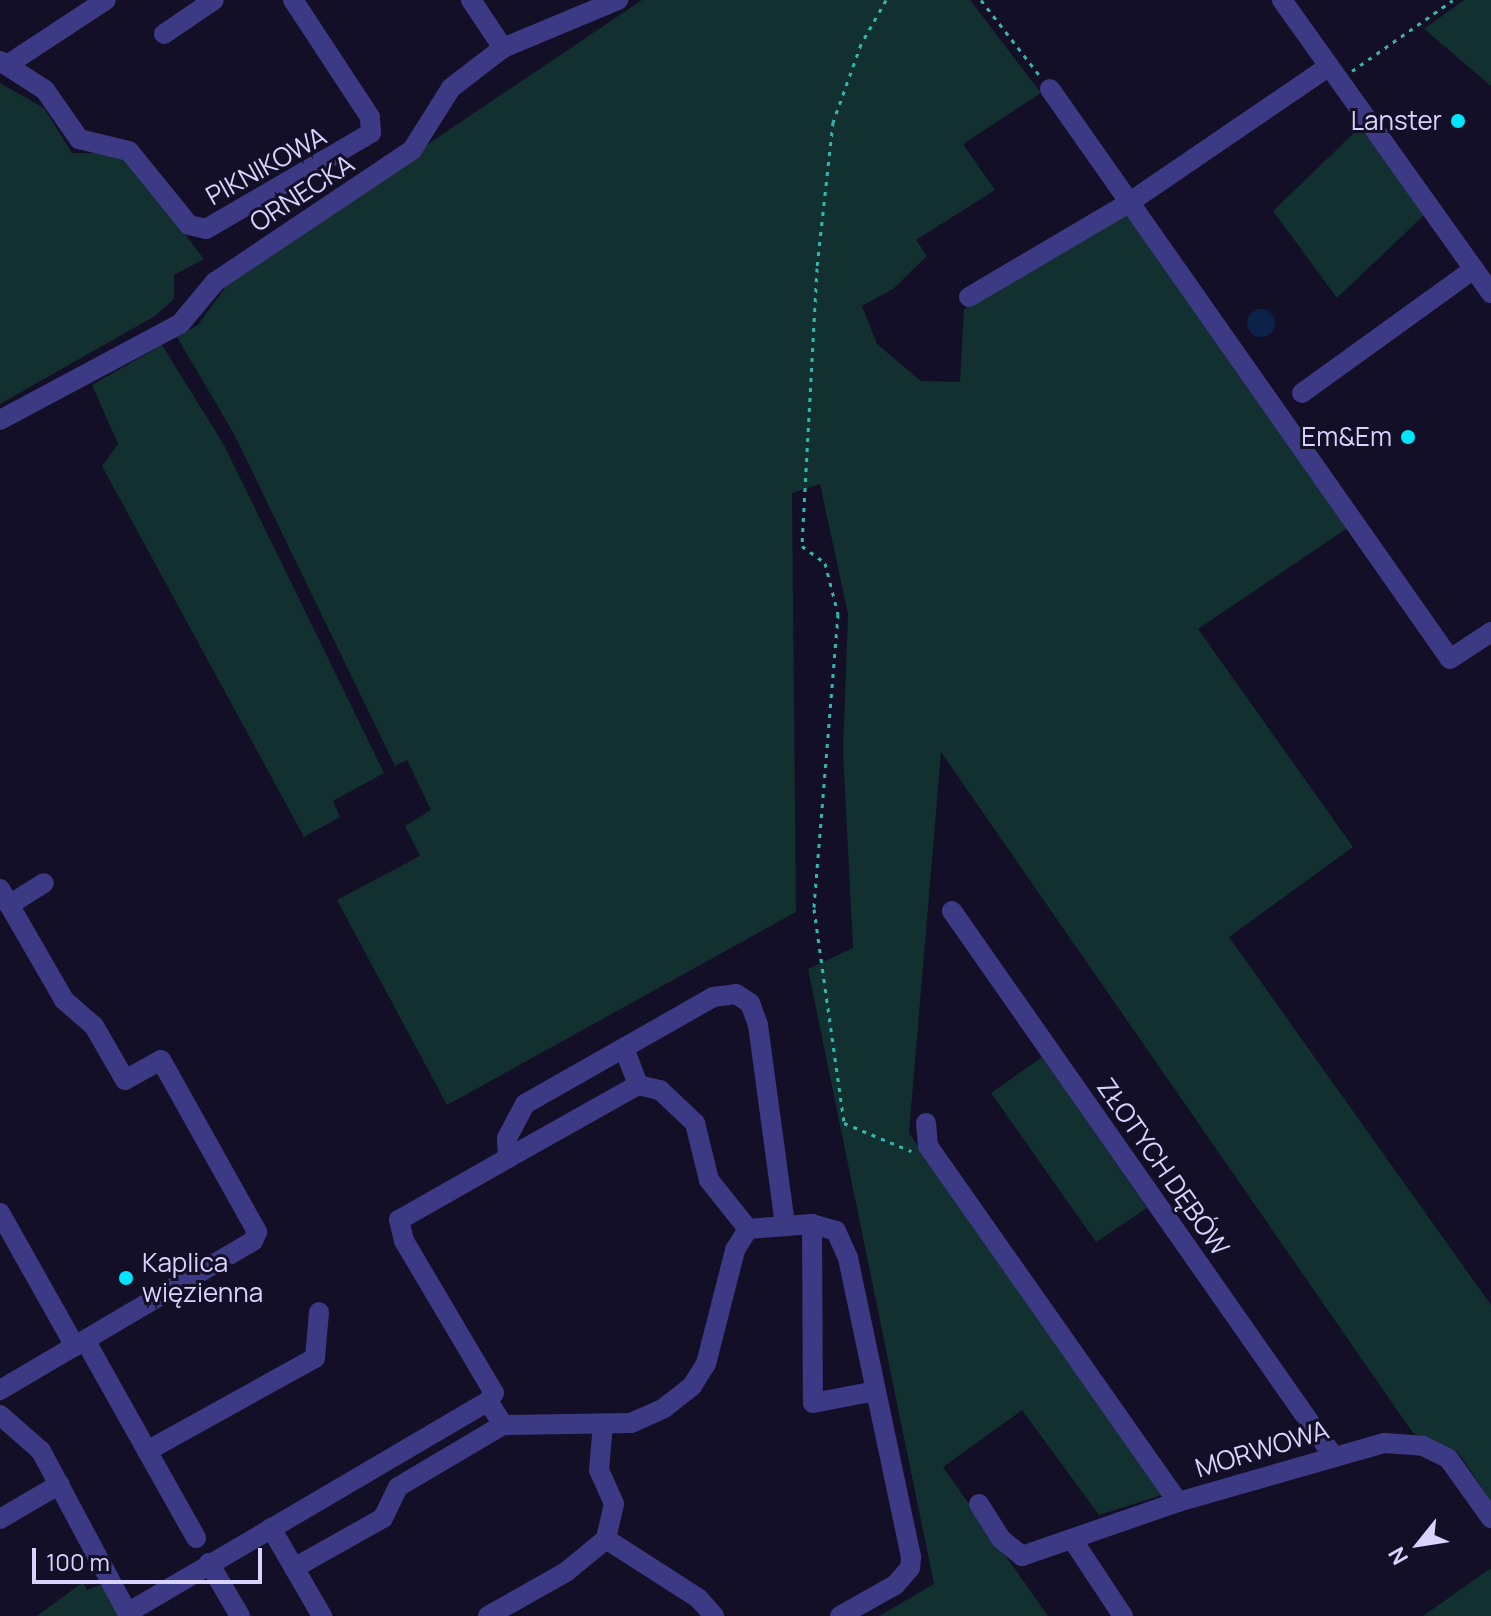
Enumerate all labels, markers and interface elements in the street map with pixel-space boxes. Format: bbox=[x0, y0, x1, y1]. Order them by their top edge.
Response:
place label: Lanster bbox=[1351, 105, 1442, 137]
marker: Lanster bbox=[1449, 112, 1467, 130]
street label: PIKNIKOWA bbox=[200, 120, 332, 212]
street label: ORNECKA bbox=[244, 148, 360, 238]
place label: Em&Em bbox=[1301, 421, 1392, 453]
marker: Em&Em bbox=[1399, 428, 1417, 446]
street label: ZŁOTYCH DĘBÓW bbox=[1090, 1072, 1236, 1262]
place label: Kaplica więzienna bbox=[142, 1247, 263, 1308]
marker: Kaplica więzienna bbox=[117, 1269, 135, 1287]
street label: MORWOWA bbox=[1192, 1414, 1332, 1484]
north arrow bbox=[1379, 1504, 1459, 1584]
scale bar bbox=[36, 1532, 266, 1582]
text: N bbox=[1381, 1542, 1415, 1570]
text: 100 m bbox=[46, 1545, 110, 1578]

